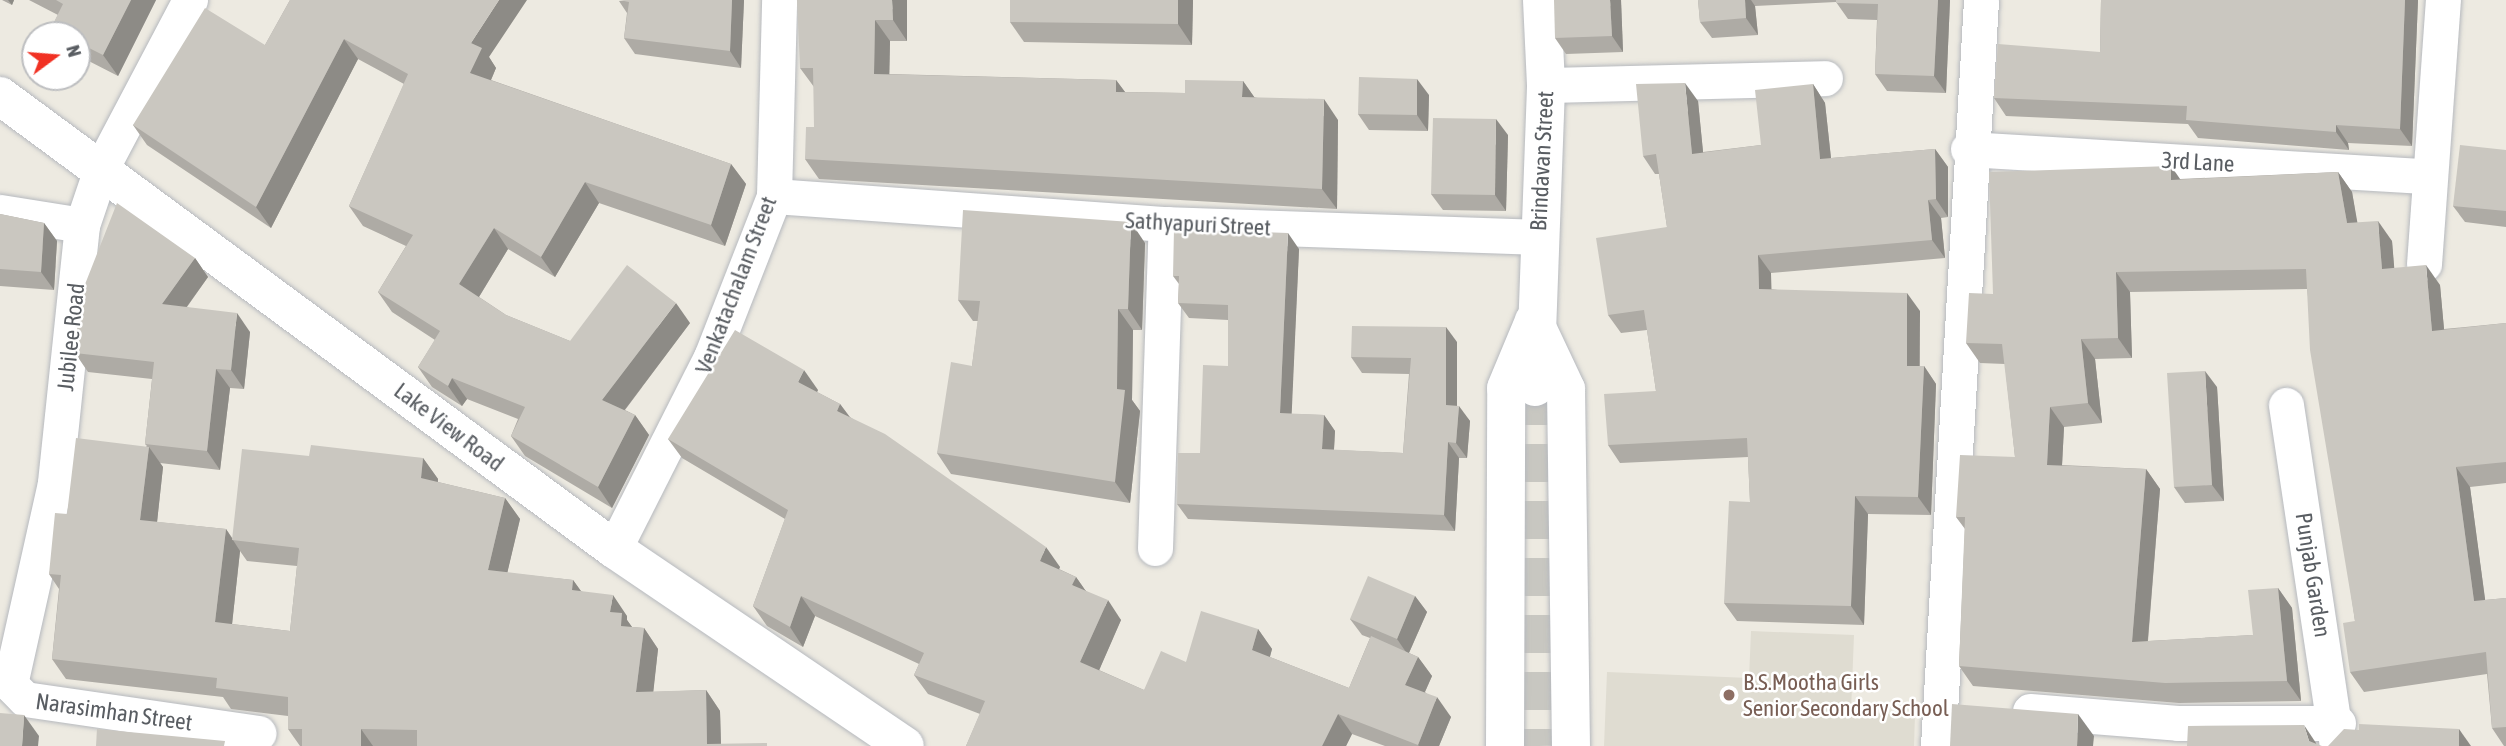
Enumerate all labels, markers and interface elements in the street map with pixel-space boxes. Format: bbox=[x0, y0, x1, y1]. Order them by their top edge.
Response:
north arrow bbox=[21, 21, 91, 91]
text: N bbox=[62, 42, 86, 59]
street label: Brindavan Street bbox=[1525, 90, 1559, 232]
street label: 3rd Lane bbox=[2161, 146, 2235, 178]
street label: Venkatachalam Street bbox=[689, 192, 783, 378]
street label: Sathyapuri Street bbox=[1124, 206, 1272, 242]
street label: Jubilee Road bbox=[52, 282, 90, 392]
street label: Lake View Road bbox=[389, 377, 509, 477]
street label: Punjab Garden bbox=[2290, 511, 2336, 639]
place label: B.S.Mootha Girls Senior Secondary School bbox=[1743, 668, 1949, 722]
street label: Narasimhan Street bbox=[34, 687, 194, 737]
marker: B.S.Mootha Girls Senior Secondary School bbox=[1721, 687, 1737, 703]

